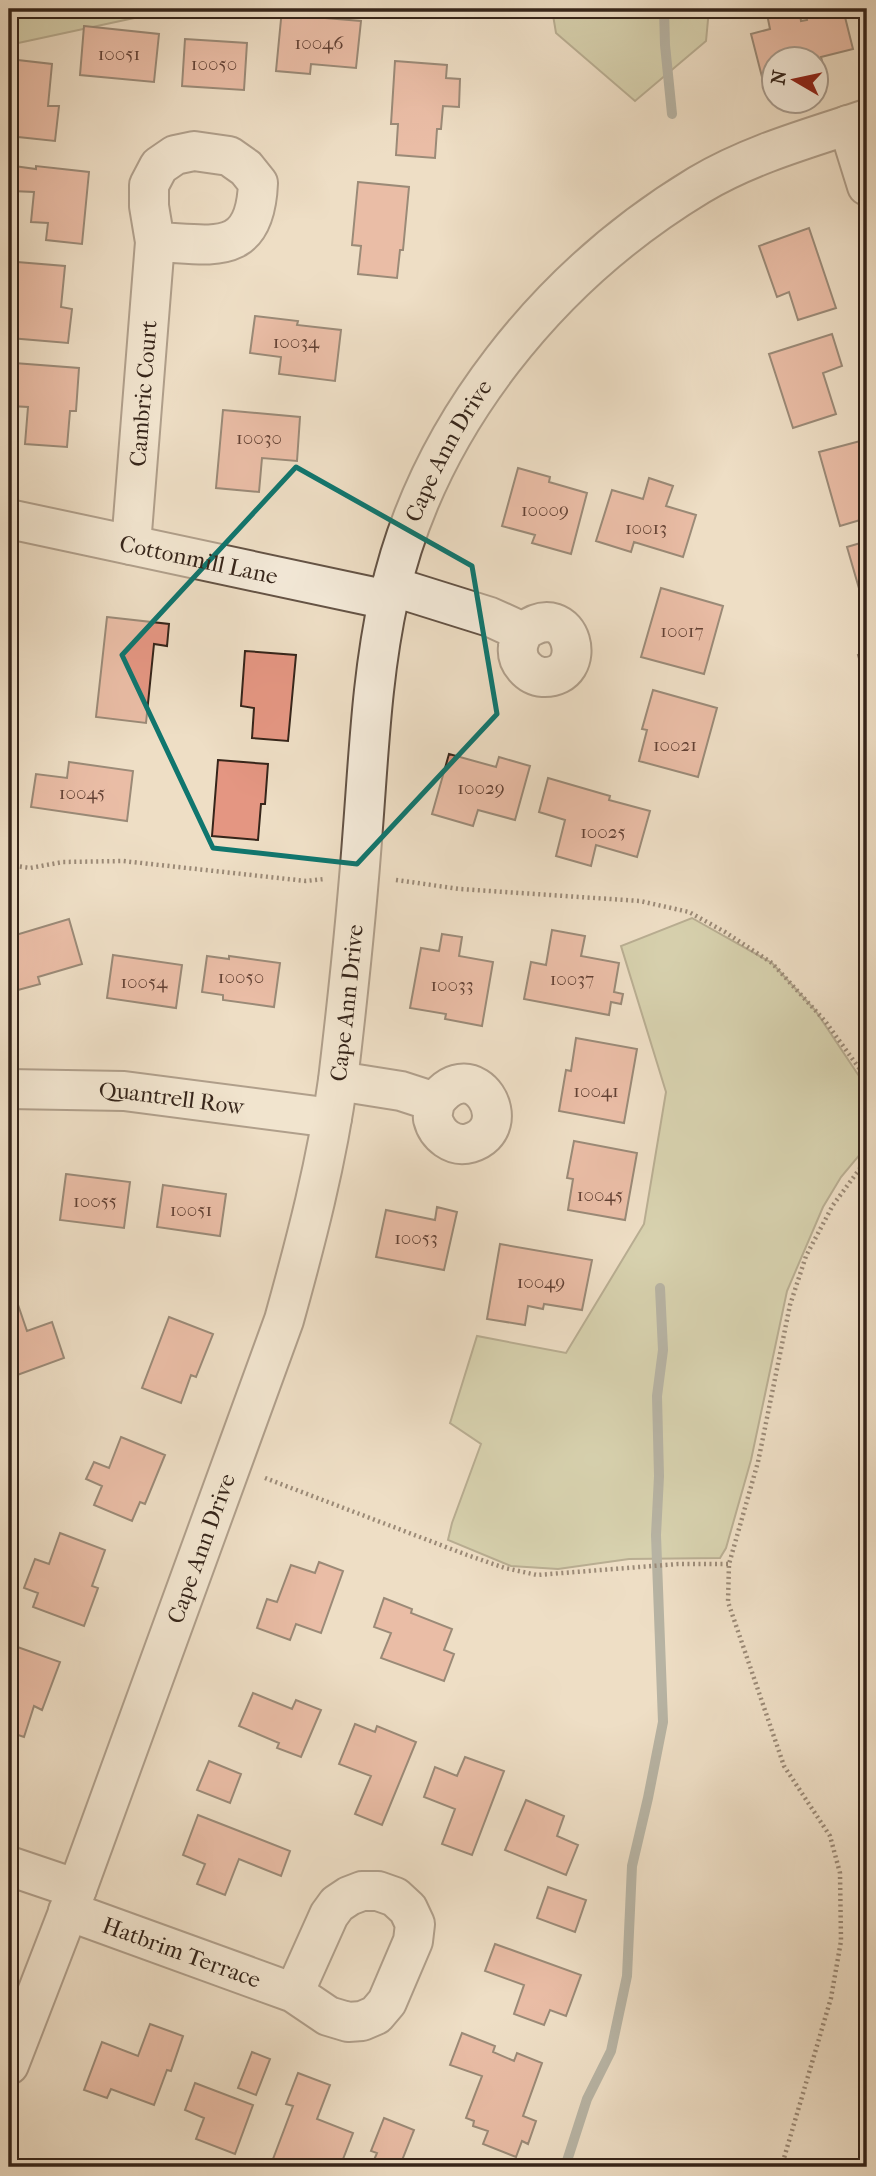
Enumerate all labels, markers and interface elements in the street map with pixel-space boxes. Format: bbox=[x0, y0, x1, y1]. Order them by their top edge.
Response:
house number: 10046 bbox=[295, 32, 344, 54]
house number: 10051 bbox=[98, 43, 140, 65]
north arrow bbox=[760, 46, 830, 116]
house number: 10050 bbox=[191, 53, 237, 75]
text: N bbox=[767, 68, 791, 86]
street label: Cambric Court bbox=[124, 319, 162, 468]
house number: 10034 bbox=[273, 331, 320, 353]
street label: Cape Ann Drive bbox=[399, 374, 497, 526]
house number: 10030 bbox=[236, 427, 282, 449]
house number: 10009 bbox=[521, 499, 569, 521]
house number: 10013 bbox=[625, 517, 667, 539]
street label: Cottonmill Lane bbox=[117, 529, 280, 590]
house number: 10017 bbox=[660, 620, 704, 642]
house number: 10021 bbox=[653, 734, 697, 756]
house number: 10029 bbox=[457, 777, 505, 799]
house number: 10045 bbox=[59, 782, 105, 804]
house number: 10025 bbox=[580, 821, 626, 843]
street label: Cape Ann Drive bbox=[324, 923, 368, 1083]
house number: 10050 bbox=[218, 966, 264, 988]
house number: 10037 bbox=[550, 968, 594, 990]
house number: 10054 bbox=[120, 971, 168, 993]
house number: 10033 bbox=[430, 974, 474, 996]
street label: Quantrell Row bbox=[99, 1077, 247, 1120]
house number: 10041 bbox=[573, 1080, 619, 1102]
house number: 10045 bbox=[577, 1184, 623, 1206]
house number: 10055 bbox=[73, 1190, 117, 1212]
house number: 10051 bbox=[170, 1199, 212, 1221]
house number: 10053 bbox=[394, 1227, 438, 1249]
house number: 10049 bbox=[517, 1271, 565, 1293]
street label: Cape Ann Drive bbox=[161, 1470, 241, 1627]
street label: Hatbrim Terrace bbox=[99, 1911, 265, 1993]

